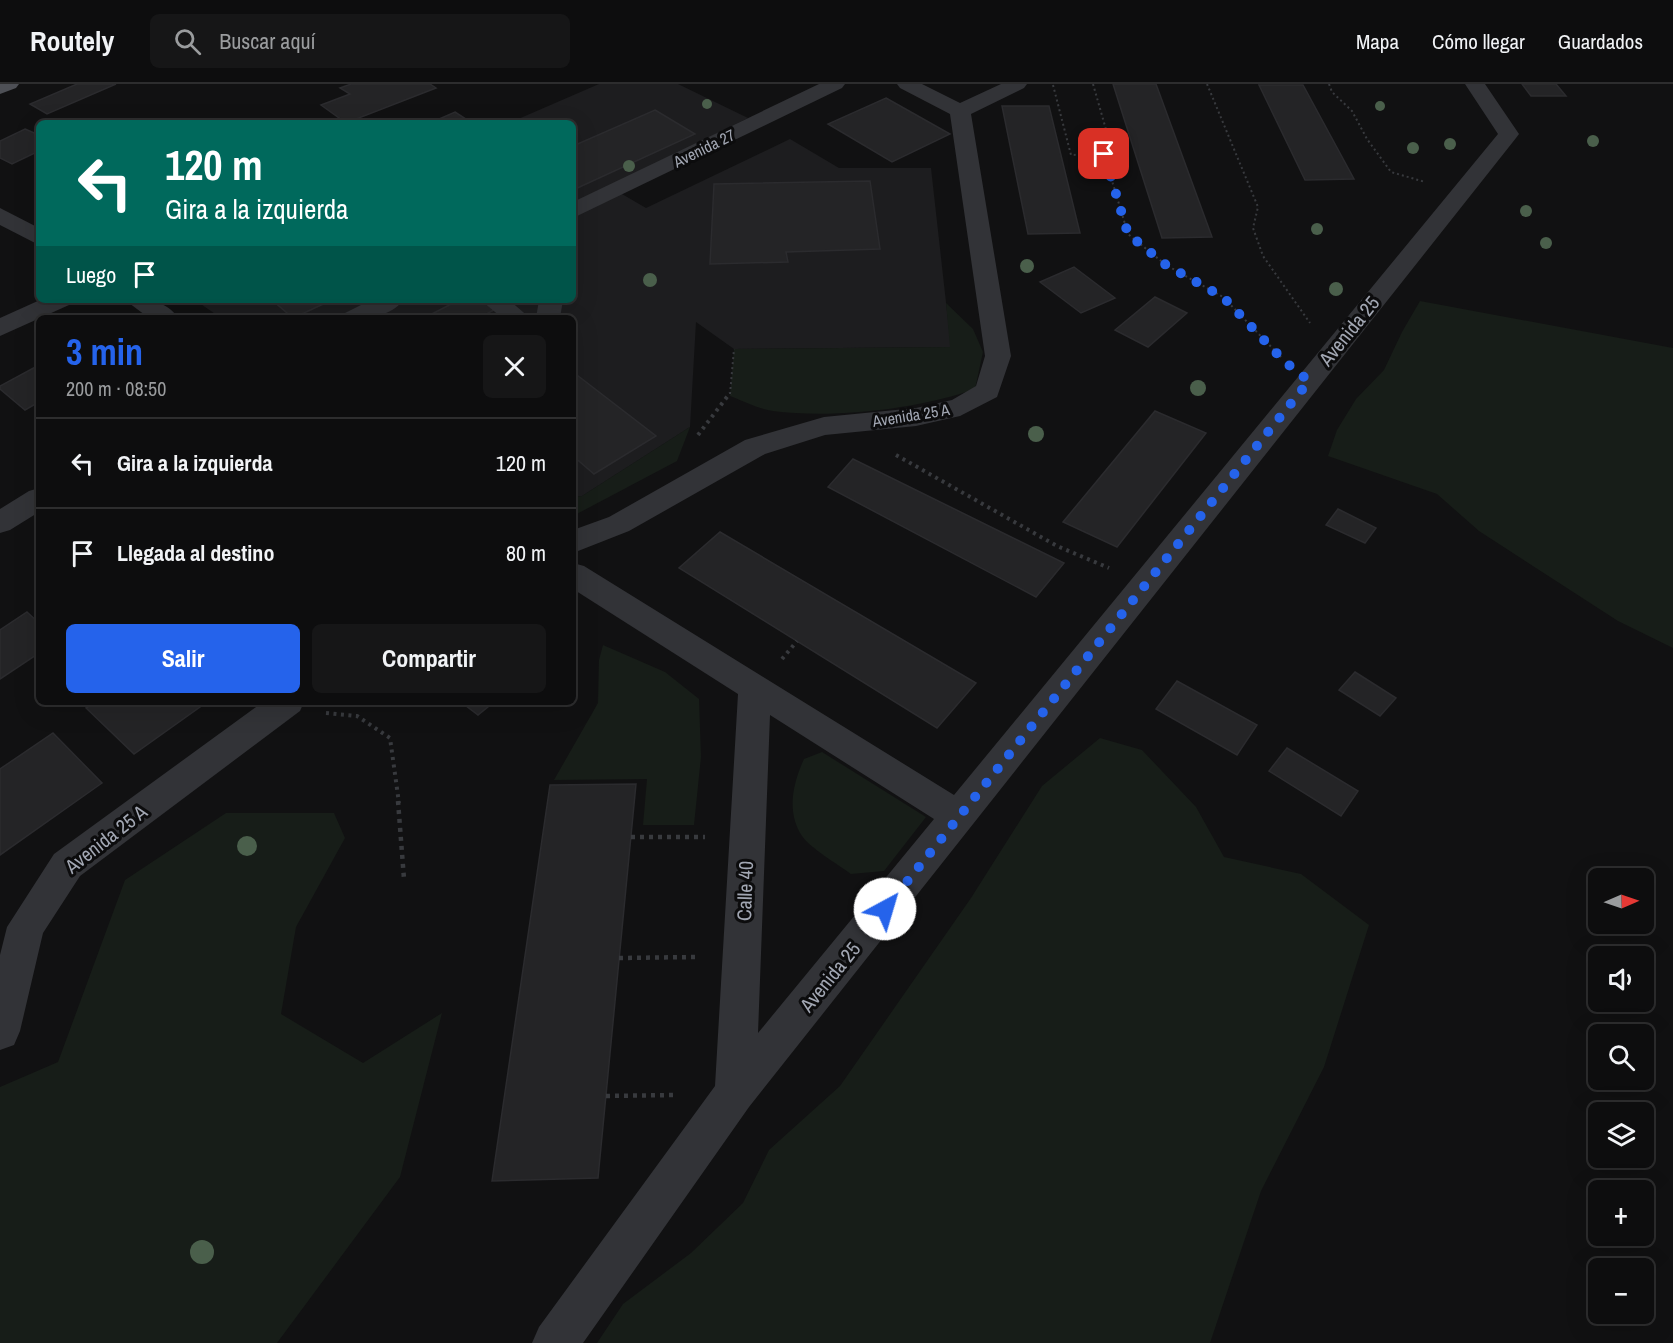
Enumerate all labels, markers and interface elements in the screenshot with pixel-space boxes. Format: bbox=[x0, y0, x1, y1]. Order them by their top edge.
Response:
search box bbox=[150, 14, 570, 68]
text: Routely bbox=[30, 22, 114, 60]
icon: search bbox=[171, 25, 204, 58]
text: Buscar aquí bbox=[219, 26, 315, 56]
text: Mapa bbox=[1356, 27, 1399, 56]
text: Cómo llegar bbox=[1432, 27, 1525, 56]
text: Guardados bbox=[1558, 27, 1643, 56]
street label: Avenida 27 bbox=[669, 124, 739, 173]
pin bbox=[1078, 128, 1129, 179]
text: 120 m bbox=[165, 137, 263, 193]
icon: arrive bbox=[1087, 137, 1120, 170]
icon: left bbox=[66, 144, 144, 222]
text: Gira a la izquierda bbox=[165, 191, 348, 227]
icon: arrive bbox=[128, 258, 161, 291]
text: Luego bbox=[66, 260, 116, 290]
street label: Avenida 25 bbox=[1311, 290, 1385, 372]
text: 3 min bbox=[66, 328, 143, 376]
button: close bbox=[483, 335, 546, 398]
text: 200 m · 08:50 bbox=[66, 375, 166, 402]
street label: Avenida 25 A bbox=[870, 398, 951, 432]
icon: left bbox=[66, 447, 99, 480]
text: Gira a la izquierda bbox=[117, 448, 272, 478]
text: 120 m bbox=[496, 448, 546, 478]
icon: arrive bbox=[66, 537, 99, 570]
text: Llegada al destino bbox=[117, 538, 274, 568]
text: 80 m bbox=[506, 538, 546, 568]
button: Salir bbox=[66, 624, 300, 693]
button: Compartir bbox=[312, 624, 546, 693]
street label: Avenida 25 A bbox=[58, 798, 152, 880]
street label: Calle 40 bbox=[730, 860, 759, 922]
north arrow bbox=[1588, 868, 1654, 934]
map controls bbox=[1588, 868, 1654, 1324]
position arrow bbox=[853, 877, 917, 941]
street label: Avenida 25 bbox=[792, 936, 866, 1018]
button: sound bbox=[1588, 946, 1654, 1012]
button: search bbox=[1588, 1024, 1654, 1090]
button: layers bbox=[1588, 1102, 1654, 1168]
button: + bbox=[1588, 1180, 1654, 1246]
button: − bbox=[1588, 1258, 1654, 1324]

